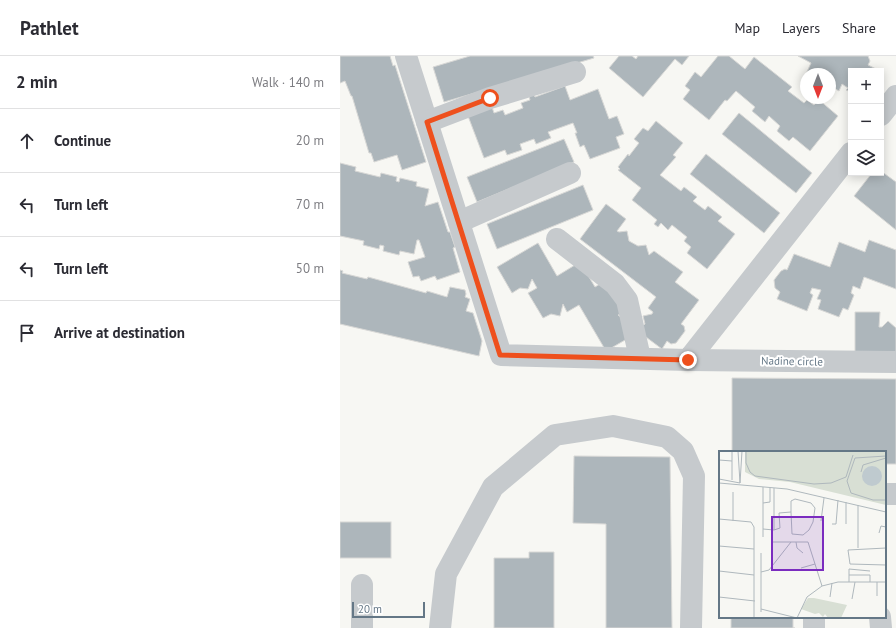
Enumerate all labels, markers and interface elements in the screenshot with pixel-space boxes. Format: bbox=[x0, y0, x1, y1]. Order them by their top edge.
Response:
text: Pathlet bbox=[20, 16, 79, 40]
text: Map bbox=[734, 19, 760, 37]
text: Layers bbox=[782, 19, 820, 37]
text: Share bbox=[842, 19, 876, 37]
north arrow bbox=[800, 68, 836, 104]
map controls bbox=[848, 68, 884, 176]
button: + bbox=[848, 68, 884, 104]
text: 2 min bbox=[16, 71, 57, 93]
text: Walk · 140 m bbox=[252, 74, 324, 91]
route start bbox=[481, 89, 499, 107]
button: − bbox=[848, 104, 884, 140]
icon: ahead bbox=[16, 130, 38, 152]
text: Continue bbox=[54, 131, 111, 150]
text: 20 m bbox=[296, 132, 324, 149]
button: layers bbox=[848, 140, 884, 176]
icon: left bbox=[16, 194, 38, 216]
text: Turn left bbox=[54, 195, 108, 214]
text: 70 m bbox=[296, 196, 324, 213]
icon: left bbox=[16, 258, 38, 280]
text: Turn left bbox=[54, 259, 108, 278]
text: 50 m bbox=[296, 260, 324, 277]
icon: arrive bbox=[16, 322, 38, 344]
text: Arrive at destination bbox=[54, 323, 185, 342]
route end bbox=[679, 351, 697, 369]
street label: Nadine circle bbox=[761, 353, 823, 369]
inset map bbox=[719, 451, 886, 618]
scale bar bbox=[352, 600, 425, 619]
text: 20 m bbox=[358, 602, 382, 616]

